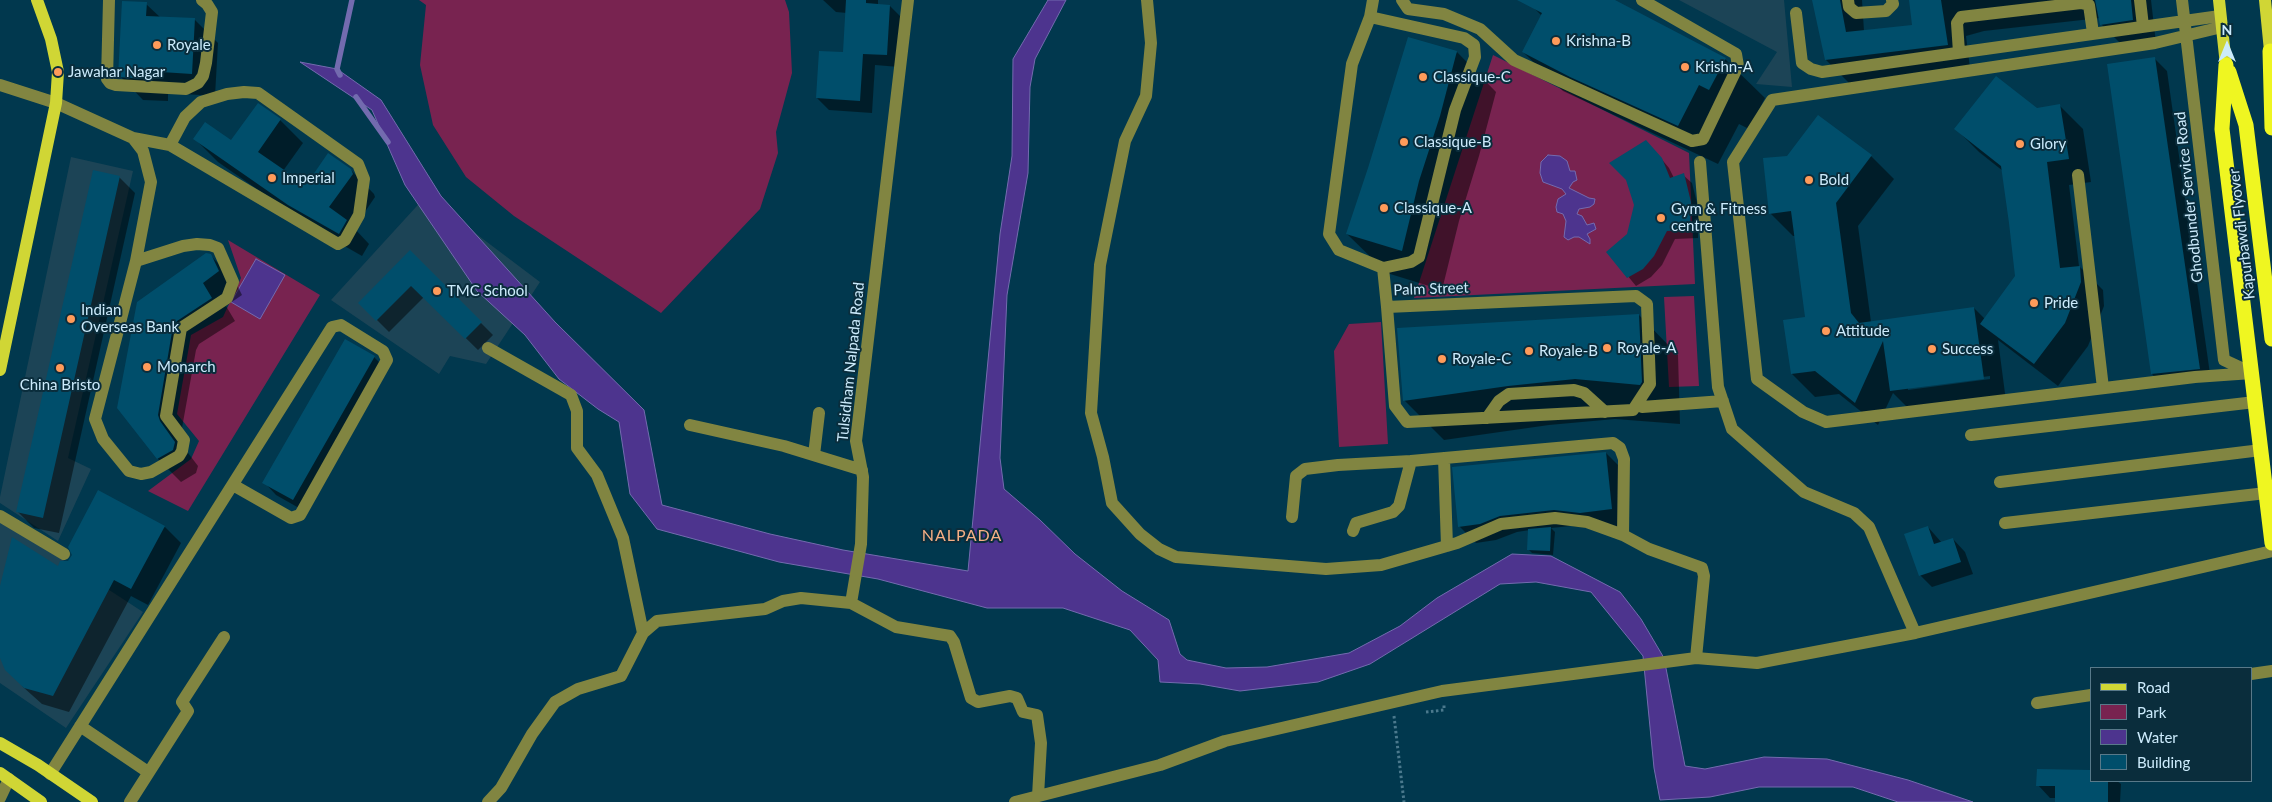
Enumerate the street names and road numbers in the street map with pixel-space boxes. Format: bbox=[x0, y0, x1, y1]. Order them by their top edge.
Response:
street label: Ghodbunder Service Road bbox=[2171, 111, 2207, 283]
street label: Kapurbawdi Flyover bbox=[2225, 168, 2259, 300]
street label: Palm Street bbox=[1393, 279, 1469, 299]
street label: Tulsidham Nalpada Road bbox=[834, 281, 868, 443]

